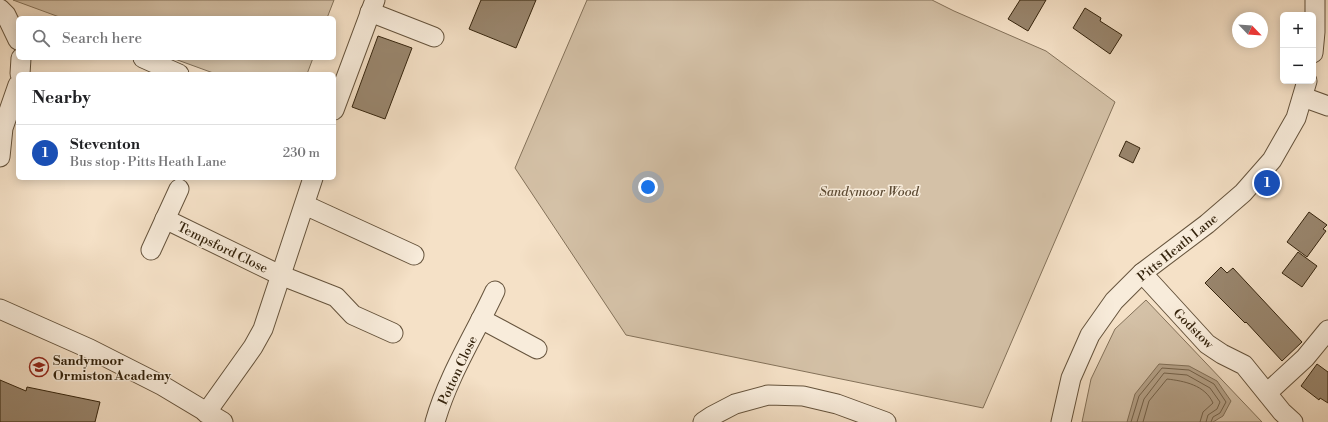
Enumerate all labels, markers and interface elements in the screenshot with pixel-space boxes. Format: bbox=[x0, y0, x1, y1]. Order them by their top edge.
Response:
north arrow bbox=[1232, 12, 1268, 48]
map controls bbox=[1280, 12, 1316, 84]
button: + bbox=[1280, 12, 1316, 48]
search box bbox=[16, 16, 336, 60]
icon: search bbox=[30, 27, 52, 49]
text: Search here bbox=[62, 29, 142, 48]
button: − bbox=[1280, 48, 1316, 84]
text: Nearby bbox=[32, 87, 91, 109]
text: Steventon bbox=[70, 135, 140, 154]
text: 1 bbox=[42, 145, 48, 161]
text: 230 m bbox=[283, 145, 320, 161]
text: Bus stop · Pitts Heath Lane bbox=[70, 154, 226, 170]
pin: 1 bbox=[1254, 168, 1280, 198]
your location bbox=[638, 177, 658, 197]
park label: Sandymoor Wood bbox=[819, 184, 919, 200]
street label: Pitts Heath Lane bbox=[1134, 210, 1221, 285]
street label: Tempsford Close bbox=[175, 219, 271, 277]
street label: Godstow bbox=[1170, 305, 1218, 353]
street label: Potton Close bbox=[435, 333, 481, 407]
place label: Sandymoor Ormiston Academy bbox=[53, 353, 172, 384]
school or university icon: Sandymoor Ormiston Academy bbox=[28, 356, 50, 378]

